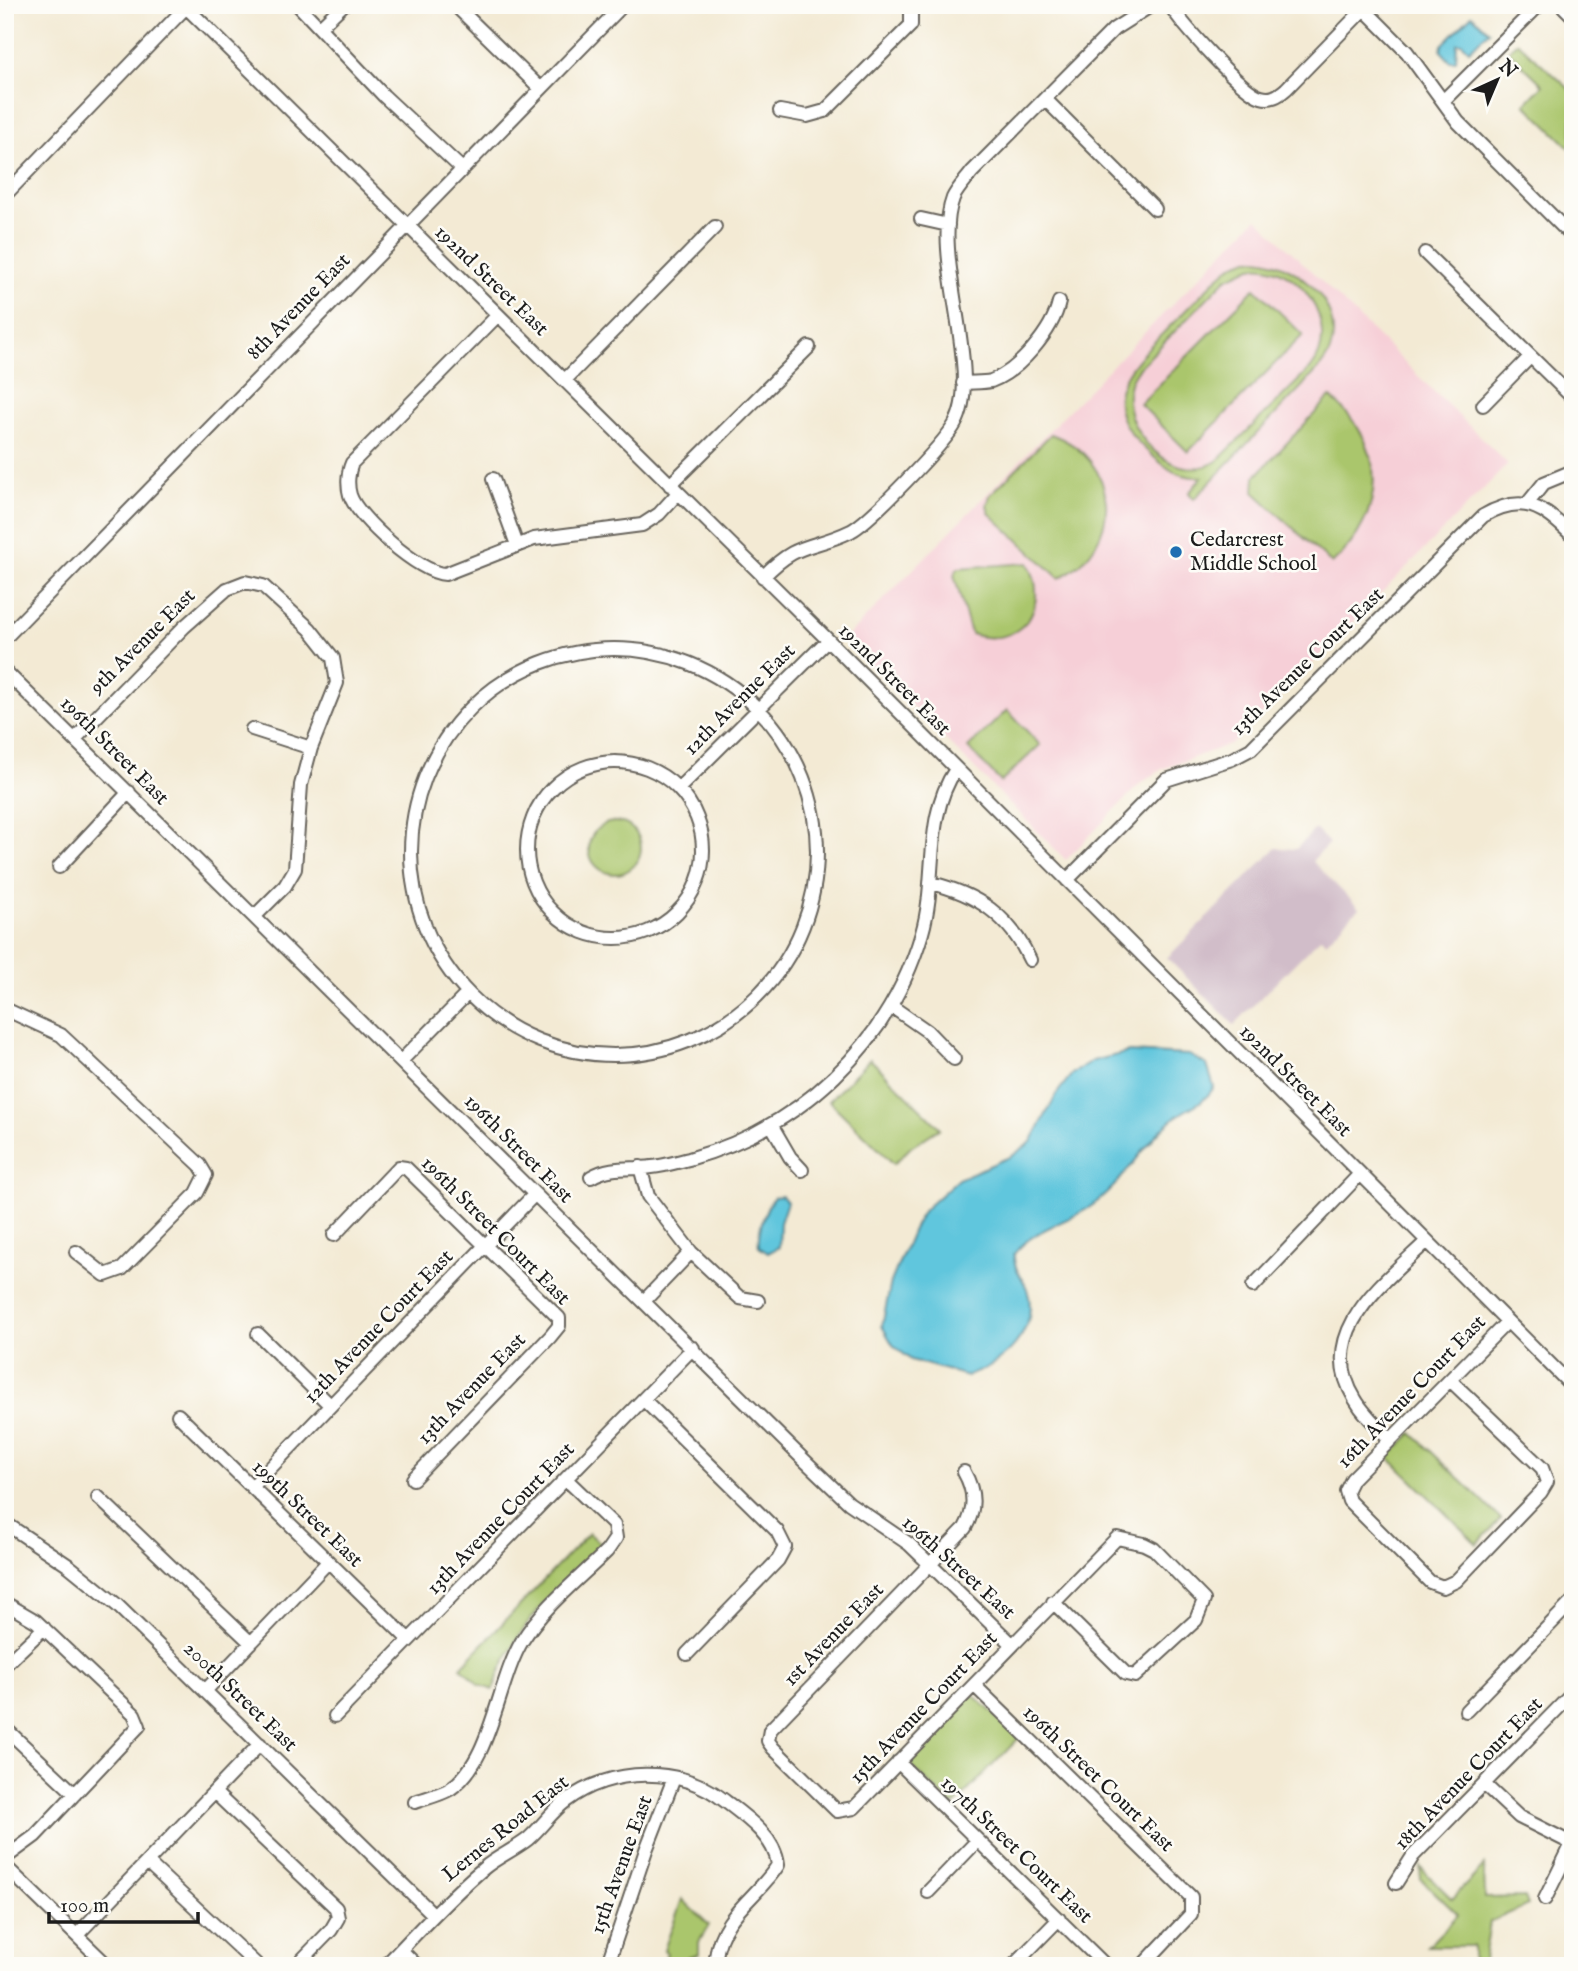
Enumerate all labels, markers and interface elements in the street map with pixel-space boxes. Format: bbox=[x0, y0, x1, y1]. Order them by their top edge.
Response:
north arrow bbox=[1462, 46, 1532, 116]
text: N bbox=[1492, 54, 1522, 84]
street label: 192nd Street East bbox=[428, 220, 554, 342]
street label: 8th Avenue East bbox=[241, 248, 357, 366]
place label: Cedarcrest Middle School bbox=[1190, 527, 1317, 578]
marker: Cedarcrest Middle School bbox=[1168, 544, 1184, 560]
street label: 13th Avenue Court East bbox=[1226, 582, 1390, 742]
street label: 9th Avenue East bbox=[84, 583, 202, 701]
street label: 192nd Street East bbox=[832, 618, 956, 742]
street label: 12th Avenue East bbox=[678, 638, 802, 762]
street label: 196th Street East bbox=[54, 691, 174, 811]
street label: 192nd Street East bbox=[1233, 1019, 1357, 1143]
street label: 196th Street East bbox=[458, 1089, 578, 1209]
street label: 196th Street Court East bbox=[415, 1151, 575, 1311]
street label: 12th Avenue Court East bbox=[298, 1244, 460, 1410]
street label: 16th Avenue Court East bbox=[1332, 1310, 1492, 1474]
street label: 13th Avenue East bbox=[412, 1327, 532, 1451]
street label: 13th Avenue Court East bbox=[421, 1437, 581, 1601]
street label: 199th Street East bbox=[246, 1454, 368, 1574]
street label: 196th Street East bbox=[896, 1510, 1020, 1626]
street label: 1st Avenue East bbox=[778, 1577, 890, 1693]
street label: 15th Avenue Court East bbox=[844, 1626, 1004, 1790]
street label: 200th Street East bbox=[177, 1636, 303, 1758]
street label: 18th Avenue Court East bbox=[1389, 1692, 1549, 1856]
street label: 196th Street Court East bbox=[1017, 1700, 1179, 1858]
street label: Lernes Road East bbox=[437, 1770, 575, 1888]
street label: 197th Street Court East bbox=[934, 1770, 1098, 1930]
street label: 15th Avenue East bbox=[584, 1792, 660, 1938]
scale bar bbox=[49, 1880, 198, 1924]
text: 100 m bbox=[60, 1893, 109, 1920]

